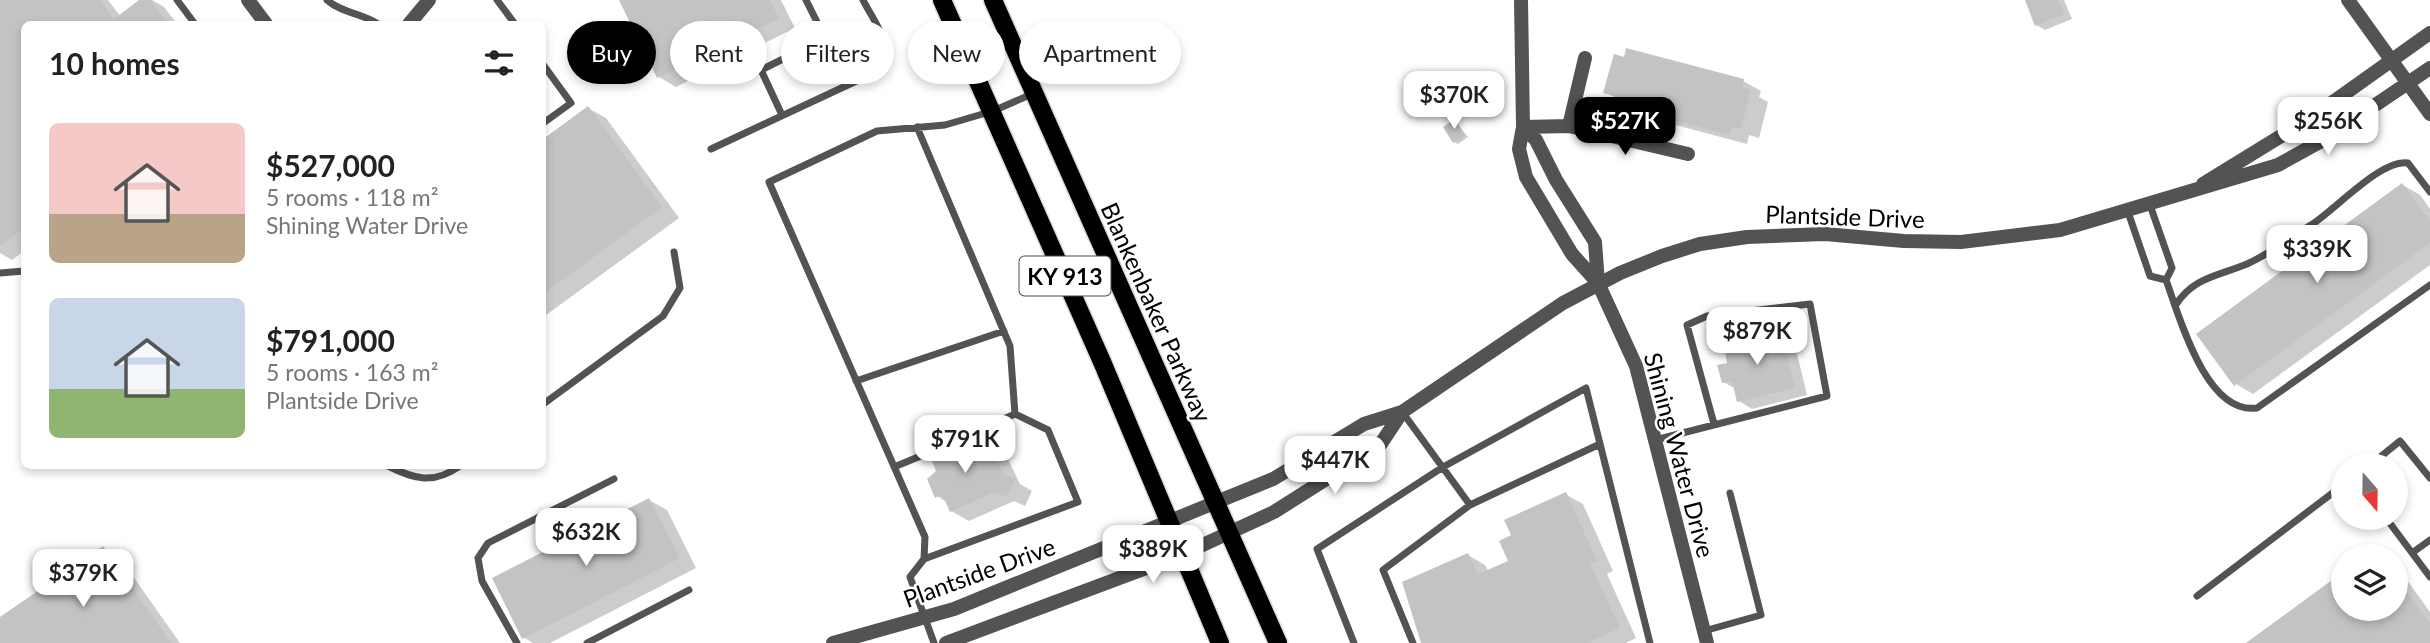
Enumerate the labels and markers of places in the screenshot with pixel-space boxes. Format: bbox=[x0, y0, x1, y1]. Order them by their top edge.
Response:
pin: $370K bbox=[1405, 72, 1503, 131]
pin: $527K bbox=[1576, 97, 1674, 157]
pin: $256K bbox=[2279, 97, 2377, 157]
pin: $339K bbox=[2268, 226, 2366, 285]
pin: $879K bbox=[1708, 308, 1806, 367]
pin: $791K bbox=[916, 416, 1014, 475]
pin: $447K bbox=[1286, 436, 1384, 496]
pin: $632K bbox=[537, 508, 635, 568]
pin: $389K bbox=[1104, 526, 1202, 585]
pin: $379K bbox=[34, 550, 132, 609]

